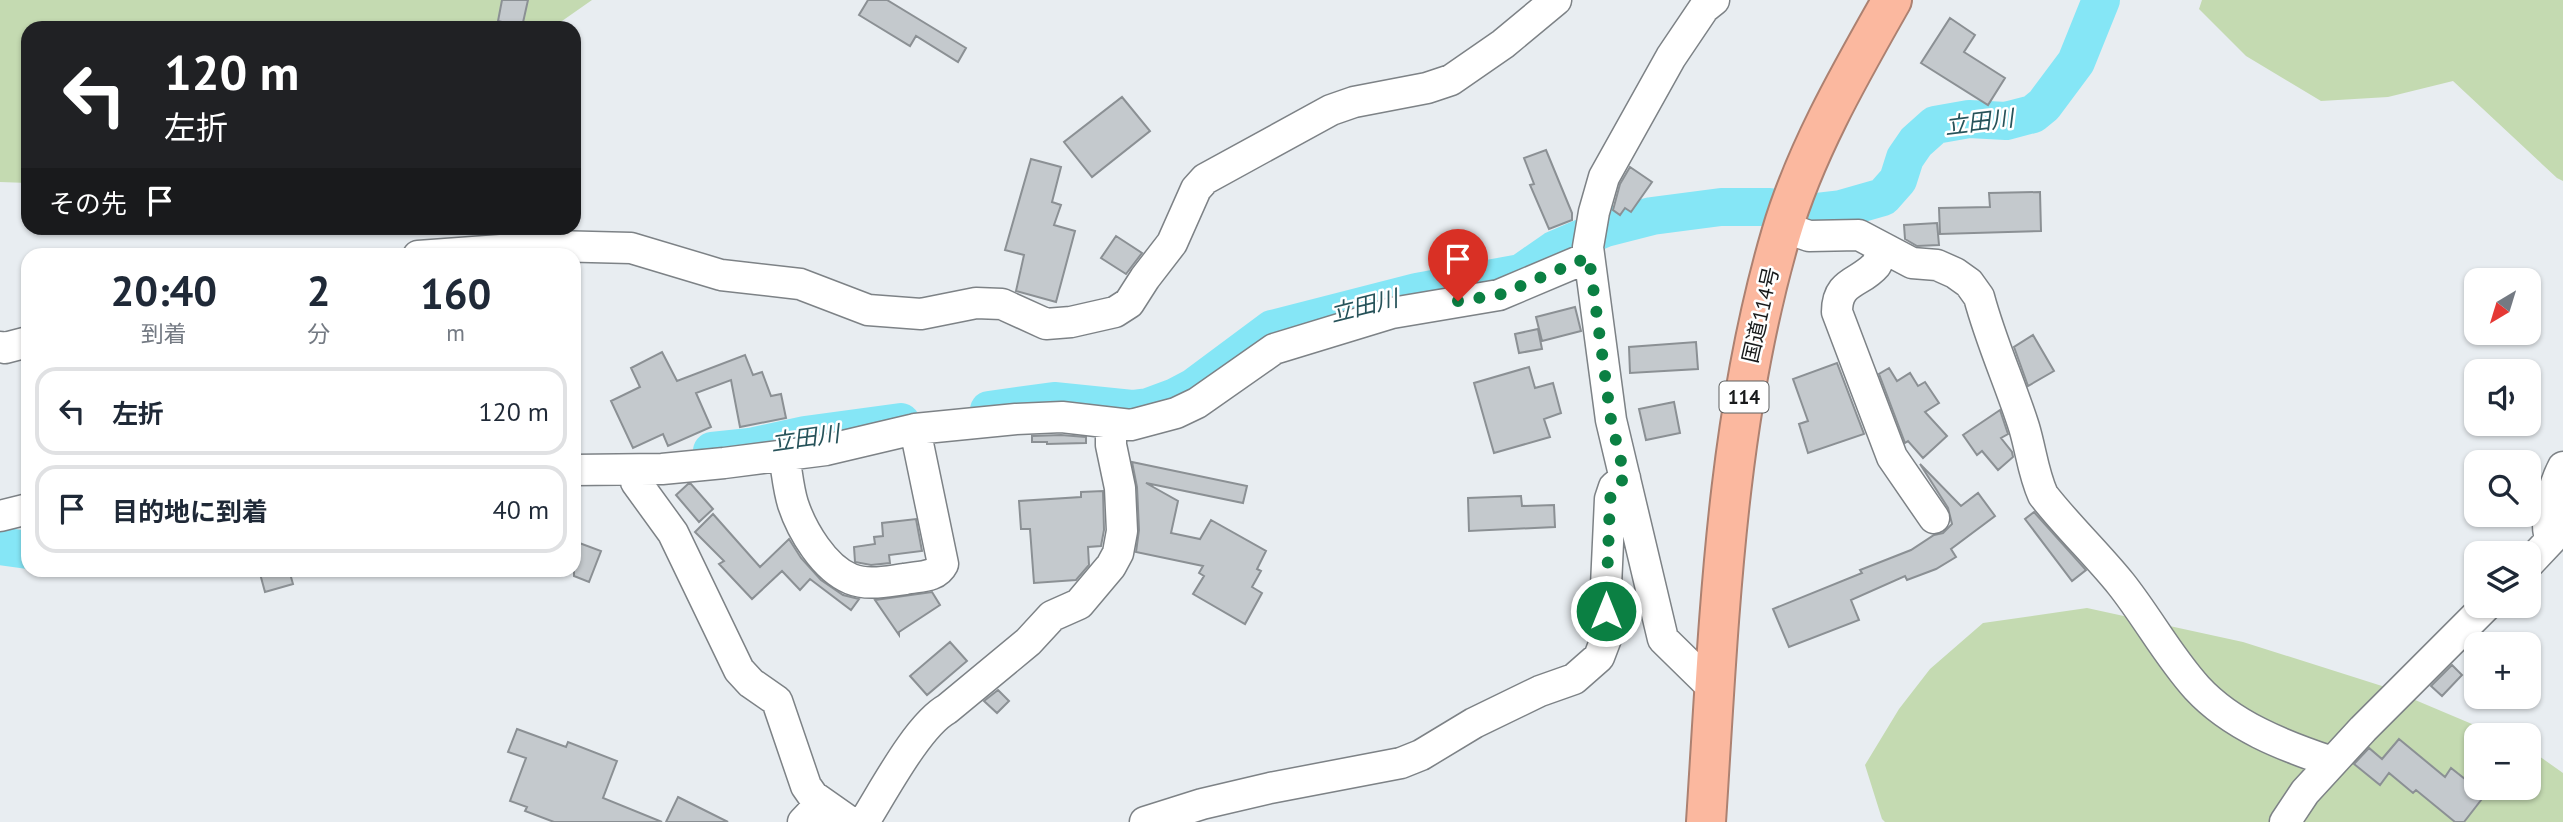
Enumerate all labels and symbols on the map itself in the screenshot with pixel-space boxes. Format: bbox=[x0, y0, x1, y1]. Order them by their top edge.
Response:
water label: 立田川 bbox=[1943, 103, 2018, 140]
pin bbox=[1428, 229, 1488, 301]
street label: 国道114号 bbox=[1736, 264, 1785, 365]
north arrow bbox=[2464, 268, 2541, 345]
water label: 立田川 bbox=[1327, 282, 1404, 328]
road number: 114 bbox=[1720, 382, 1768, 412]
water label: 立田川 bbox=[769, 418, 844, 457]
position arrow bbox=[1569, 574, 1643, 648]

